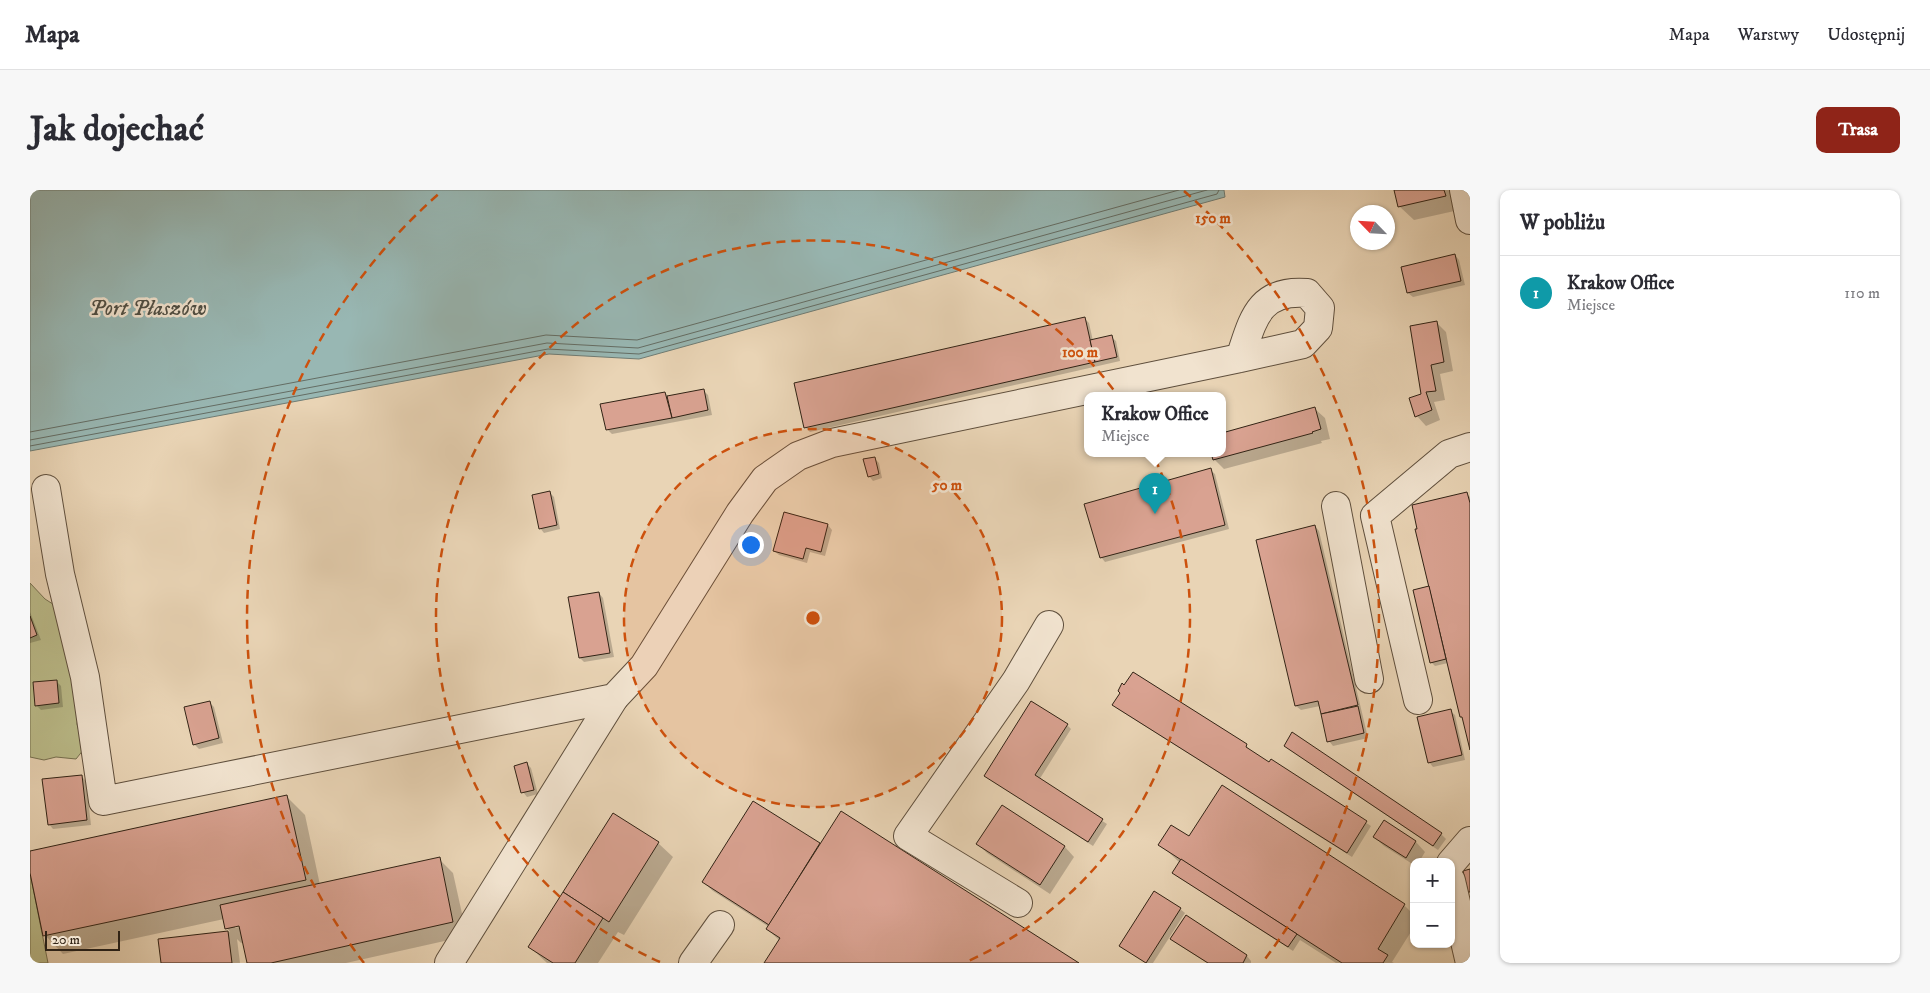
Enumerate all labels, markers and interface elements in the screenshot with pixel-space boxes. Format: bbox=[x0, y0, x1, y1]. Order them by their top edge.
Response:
text: Mapa bbox=[25, 20, 79, 50]
text: Mapa bbox=[1669, 24, 1710, 46]
text: Warstwy bbox=[1738, 24, 1799, 46]
text: Udostępnij bbox=[1827, 24, 1905, 46]
button: Trasa bbox=[1816, 107, 1900, 153]
text: Jak dojechać bbox=[30, 108, 204, 152]
north arrow bbox=[1350, 205, 1395, 250]
text: 150 m bbox=[1195, 209, 1231, 228]
text: W pobliżu bbox=[1520, 210, 1605, 236]
text: Krakow Office bbox=[1567, 272, 1674, 295]
text: 1 bbox=[1533, 283, 1539, 303]
text: 110 m bbox=[1844, 283, 1880, 303]
water label: Port Płaszów bbox=[89, 295, 207, 322]
text: Miejsce bbox=[1567, 295, 1615, 315]
text: 100 m bbox=[1062, 343, 1099, 362]
popup bbox=[1084, 392, 1226, 457]
text: Krakow Office bbox=[1101, 403, 1209, 426]
text: Miejsce bbox=[1101, 426, 1149, 446]
pin: 1 bbox=[1139, 473, 1171, 514]
text: 50 m bbox=[931, 476, 963, 495]
your location bbox=[738, 532, 764, 558]
centre of rings bbox=[804, 609, 822, 627]
map controls bbox=[1410, 858, 1455, 948]
button: + bbox=[1410, 858, 1455, 903]
button: − bbox=[1410, 903, 1455, 948]
scale bar bbox=[45, 928, 120, 951]
text: 20 m bbox=[52, 931, 80, 949]

